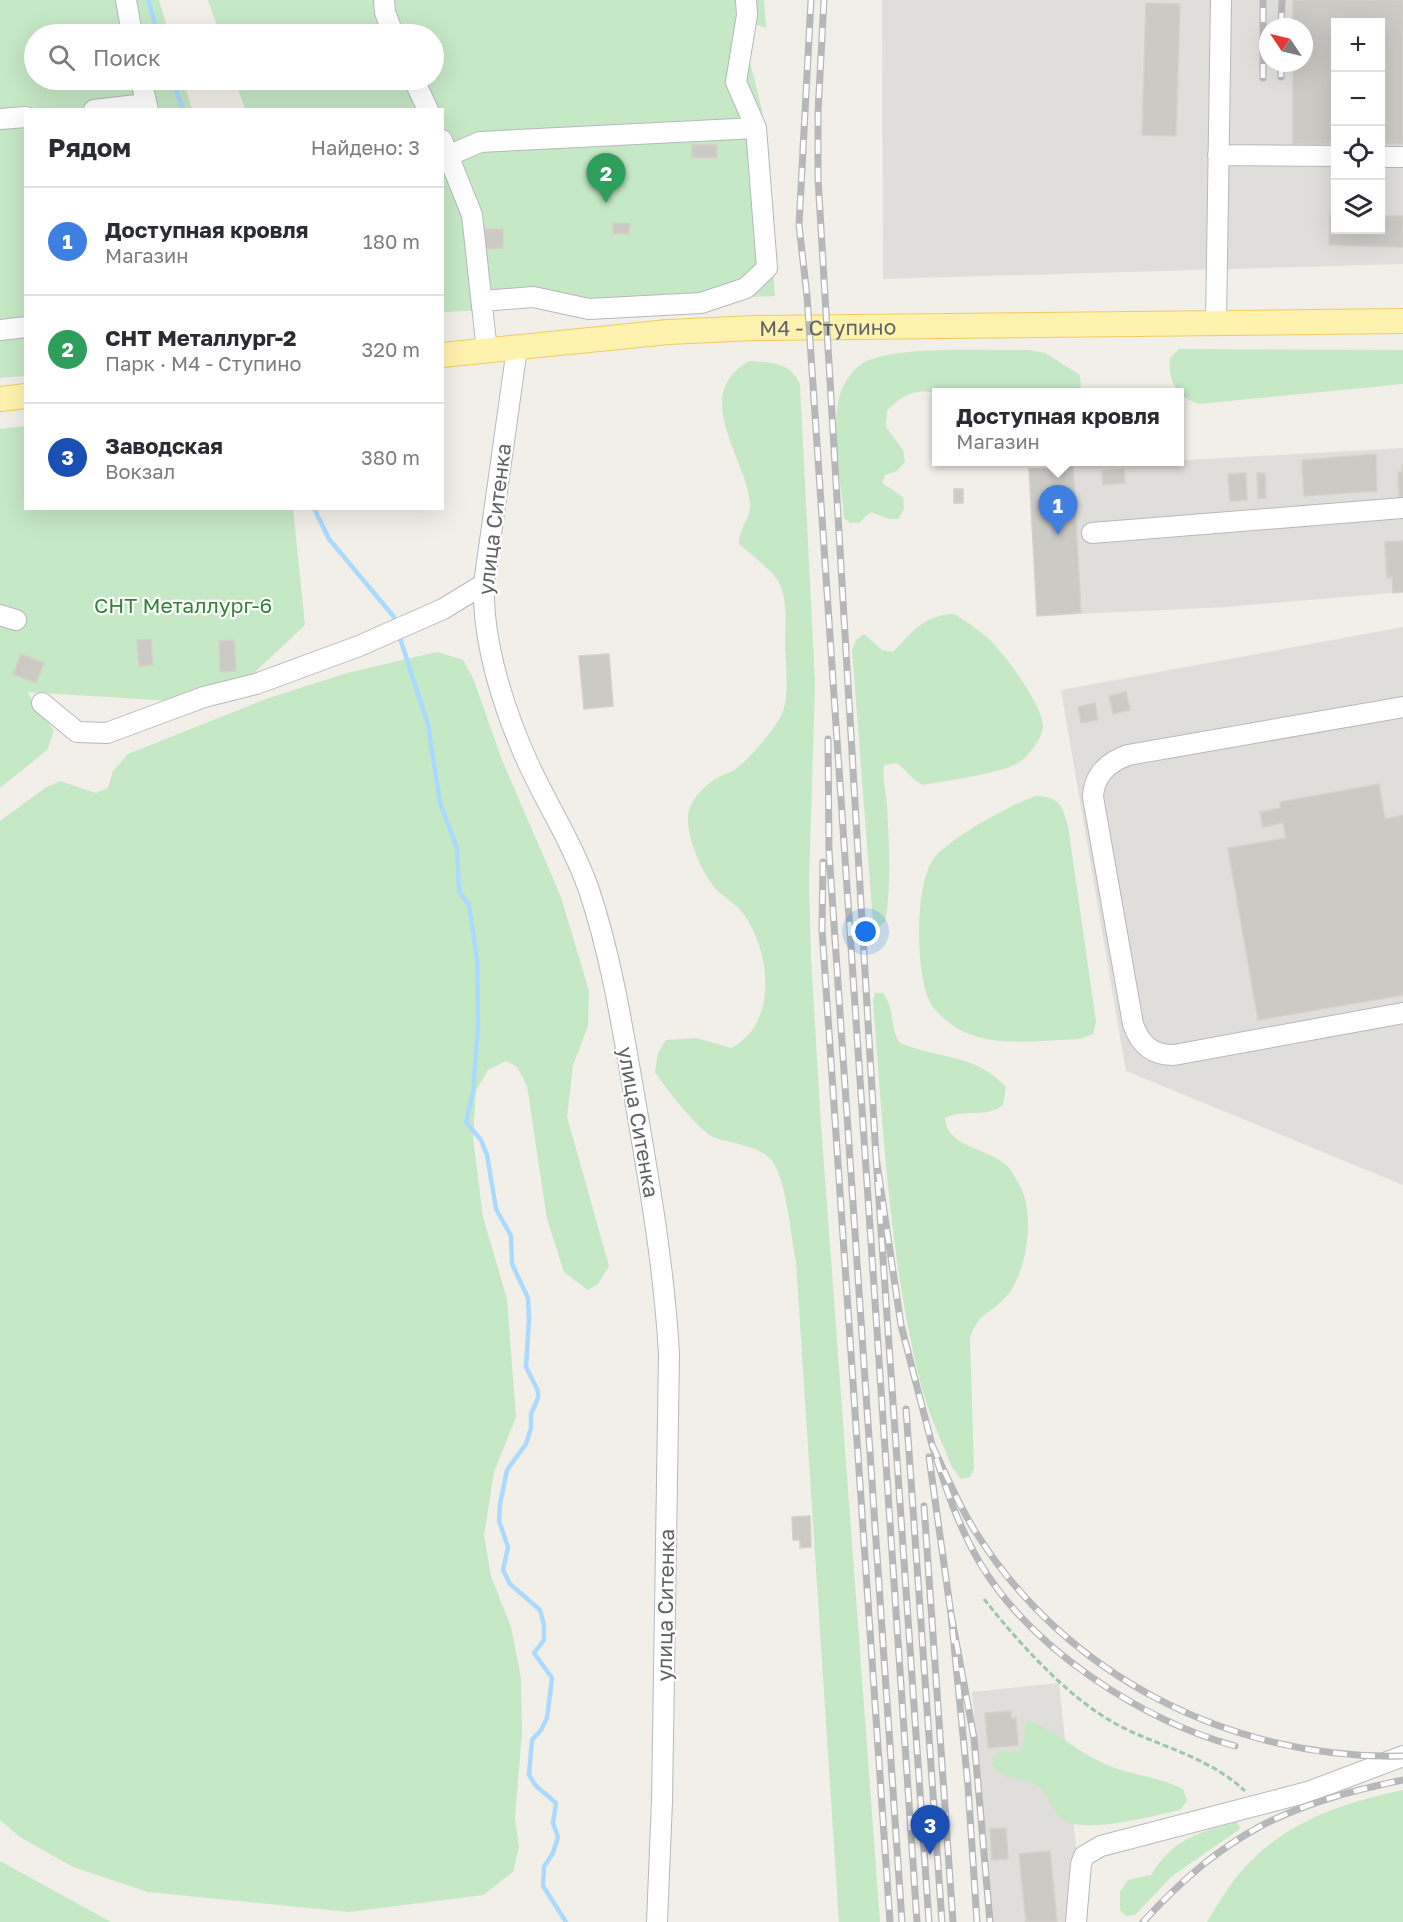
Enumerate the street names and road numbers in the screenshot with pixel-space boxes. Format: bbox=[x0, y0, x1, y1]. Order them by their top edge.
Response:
street label: М4 - Ступино bbox=[759, 313, 896, 341]
street label: улица Ситенка bbox=[472, 442, 516, 596]
street label: улица Ситенка bbox=[613, 1045, 665, 1199]
street label: улица Ситенка bbox=[651, 1528, 679, 1682]

